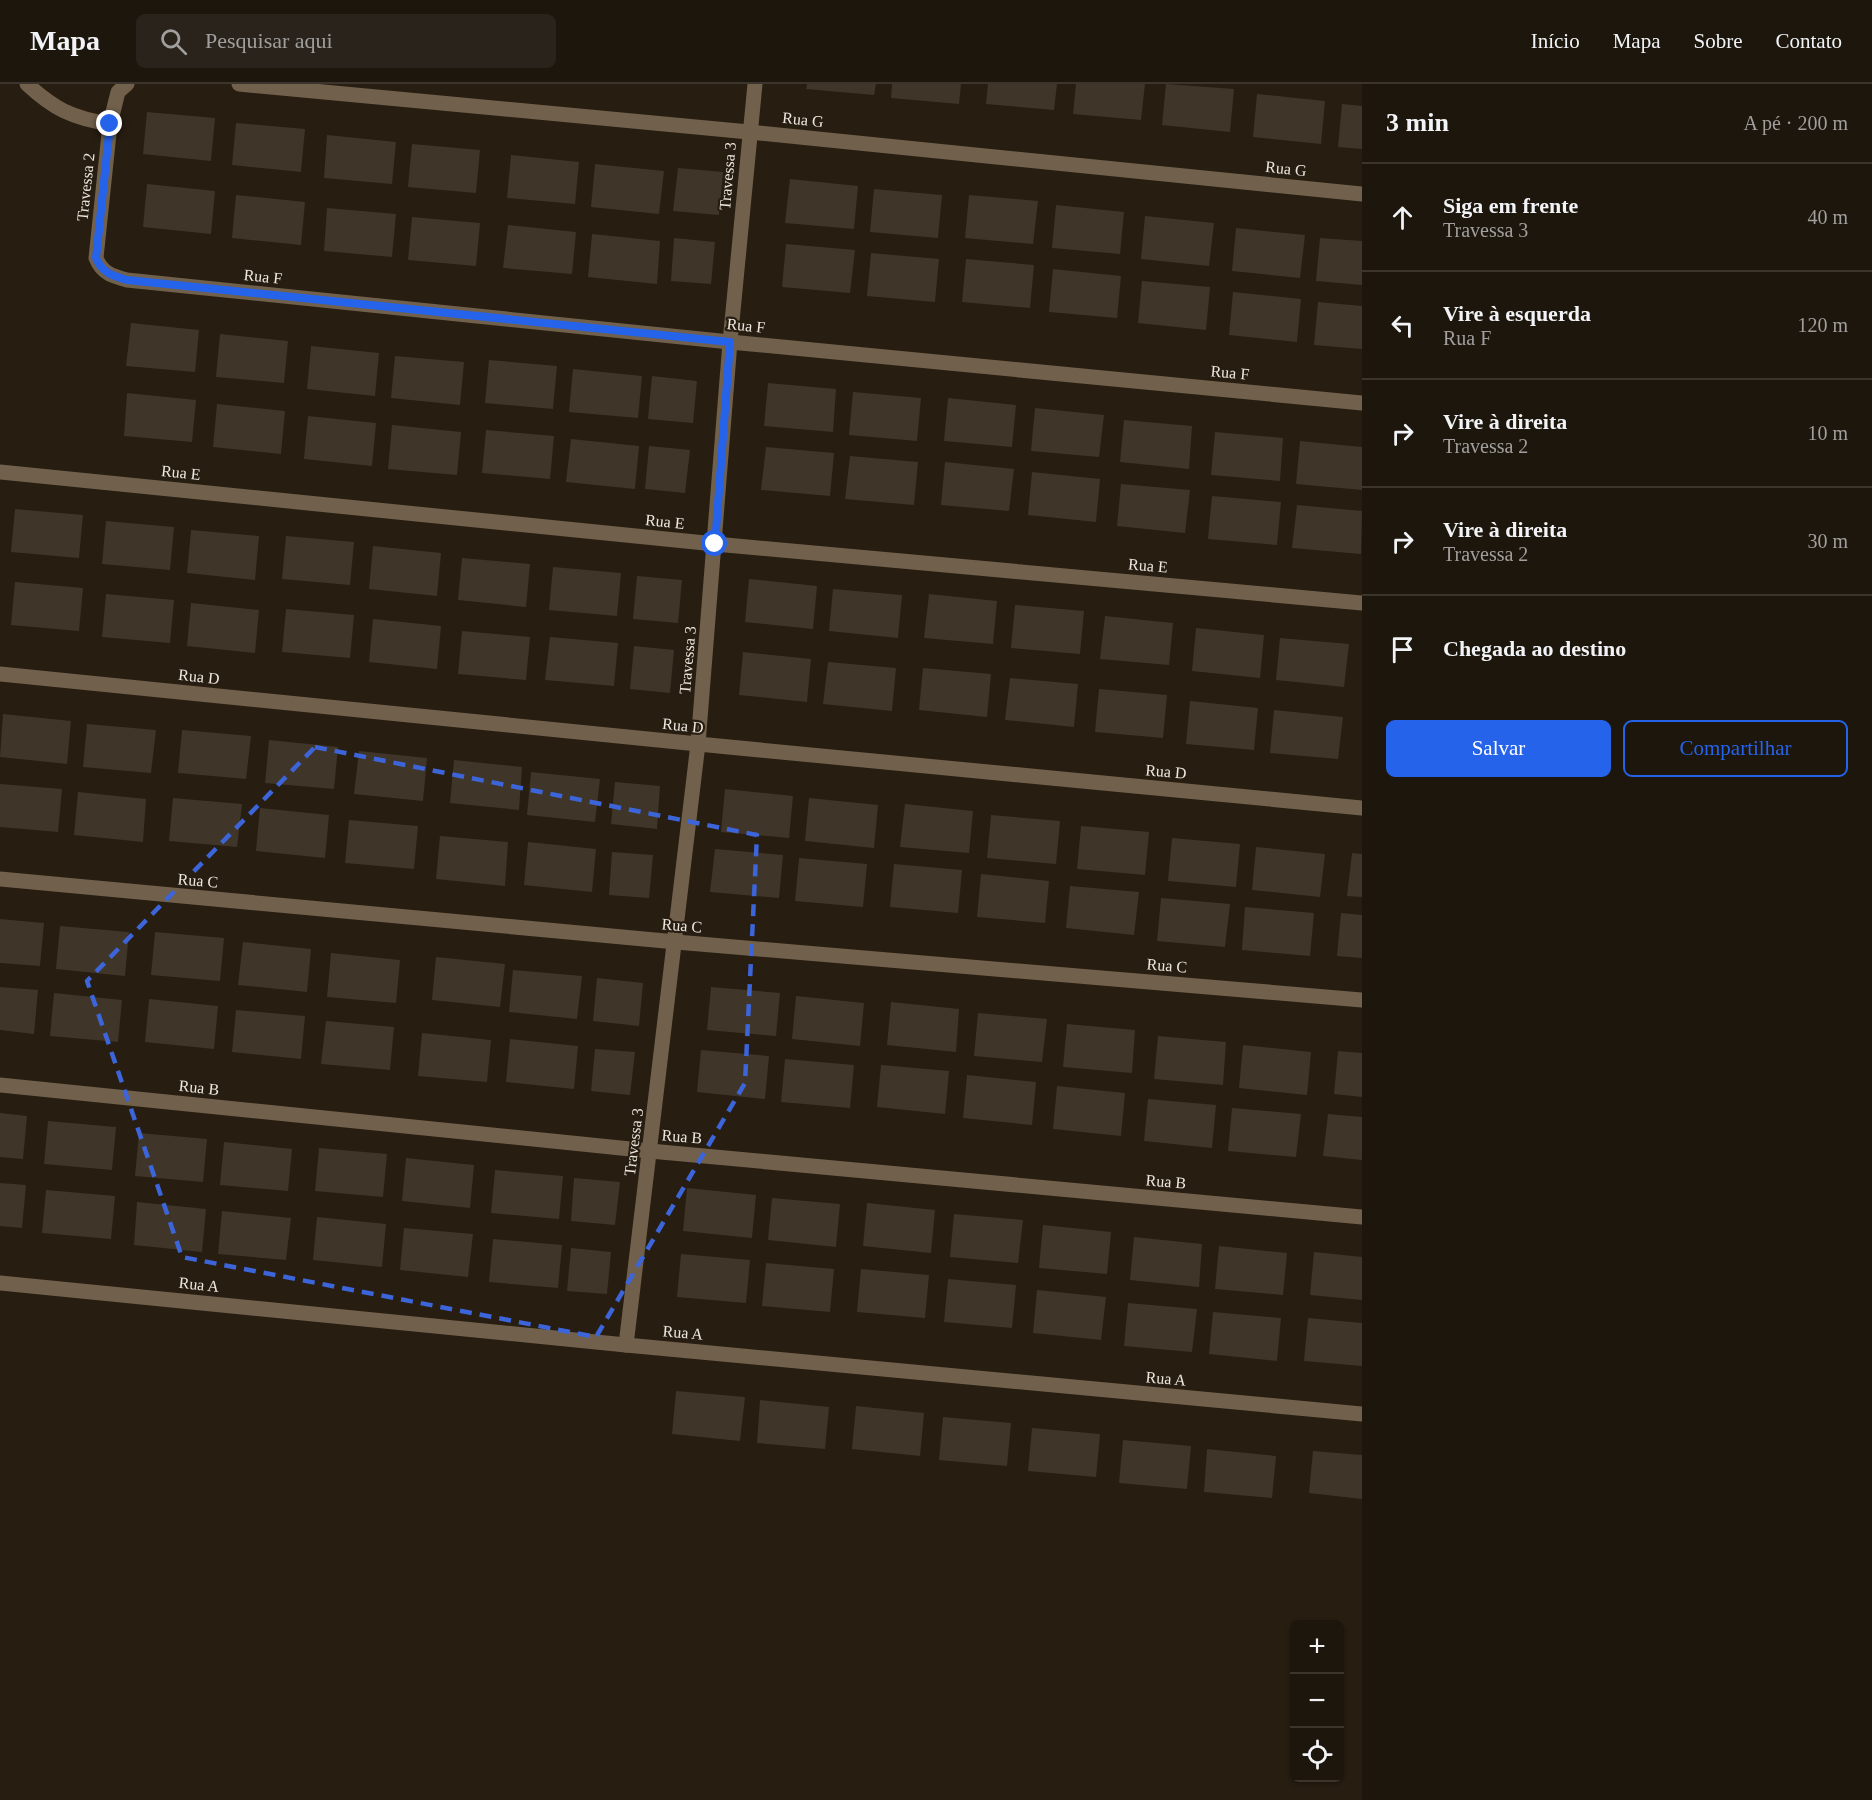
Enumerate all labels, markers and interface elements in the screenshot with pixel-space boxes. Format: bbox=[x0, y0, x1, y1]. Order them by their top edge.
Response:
search box bbox=[136, 14, 556, 68]
text: Mapa bbox=[30, 25, 100, 56]
icon: search bbox=[157, 25, 190, 58]
text: Pesquisar aqui bbox=[205, 28, 333, 53]
text: Início bbox=[1531, 29, 1580, 53]
text: Mapa bbox=[1613, 29, 1661, 53]
text: Sobre bbox=[1694, 29, 1743, 53]
text: Contato bbox=[1776, 29, 1842, 53]
text: 3 min bbox=[1386, 108, 1449, 137]
street label: Rua G bbox=[782, 109, 825, 130]
route end bbox=[96, 110, 122, 136]
text: A pé · 200 m bbox=[1744, 112, 1848, 134]
street label: Travessa 3 bbox=[716, 141, 739, 211]
street label: Travessa 2 bbox=[73, 152, 98, 222]
street label: Rua G bbox=[1265, 158, 1308, 179]
text: Siga em frente bbox=[1443, 193, 1578, 218]
icon: ahead bbox=[1386, 201, 1419, 234]
text: 40 m bbox=[1807, 206, 1848, 228]
text: Travessa 3 bbox=[1443, 219, 1528, 241]
street label: Rua F bbox=[243, 266, 283, 287]
text: Vire à esquerda bbox=[1443, 301, 1591, 326]
icon: left bbox=[1386, 309, 1419, 342]
text: 120 m bbox=[1797, 314, 1848, 336]
street label: Rua F bbox=[726, 315, 766, 336]
text: Rua F bbox=[1443, 327, 1491, 349]
street label: Rua F bbox=[1210, 362, 1250, 383]
text: Vire à direita bbox=[1443, 409, 1567, 434]
icon: right bbox=[1386, 417, 1419, 450]
text: 10 m bbox=[1807, 422, 1848, 444]
text: Travessa 2 bbox=[1443, 435, 1528, 457]
street label: Rua E bbox=[160, 462, 202, 483]
street label: Rua E bbox=[644, 511, 686, 532]
text: Vire à direita bbox=[1443, 517, 1567, 542]
icon: right bbox=[1386, 525, 1419, 558]
route start bbox=[701, 530, 727, 556]
text: 30 m bbox=[1807, 530, 1848, 552]
text: Travessa 2 bbox=[1443, 543, 1528, 565]
street label: Rua E bbox=[1128, 555, 1168, 576]
street label: Travessa 3 bbox=[676, 625, 699, 695]
icon: arrive bbox=[1386, 633, 1419, 666]
text: Chegada ao destino bbox=[1443, 636, 1626, 661]
street label: Rua D bbox=[178, 666, 220, 687]
street label: Rua D bbox=[662, 715, 704, 736]
button: Salvar bbox=[1386, 720, 1611, 777]
button: Compartilhar bbox=[1623, 720, 1848, 777]
street label: Rua D bbox=[1145, 761, 1187, 782]
street label: Rua C bbox=[177, 870, 219, 891]
street label: Rua C bbox=[661, 915, 703, 936]
street label: Rua C bbox=[1146, 955, 1188, 976]
street label: Rua B bbox=[178, 1077, 220, 1098]
street label: Travessa 3 bbox=[621, 1107, 646, 1177]
street label: Rua B bbox=[661, 1126, 703, 1147]
street label: Rua B bbox=[1145, 1171, 1187, 1192]
street label: Rua A bbox=[178, 1274, 220, 1295]
street label: Rua A bbox=[662, 1322, 704, 1343]
street label: Rua A bbox=[1145, 1368, 1187, 1389]
map controls bbox=[1290, 1620, 1344, 1782]
button: + bbox=[1290, 1620, 1344, 1674]
button: − bbox=[1290, 1674, 1344, 1728]
button: locate bbox=[1290, 1728, 1344, 1782]

